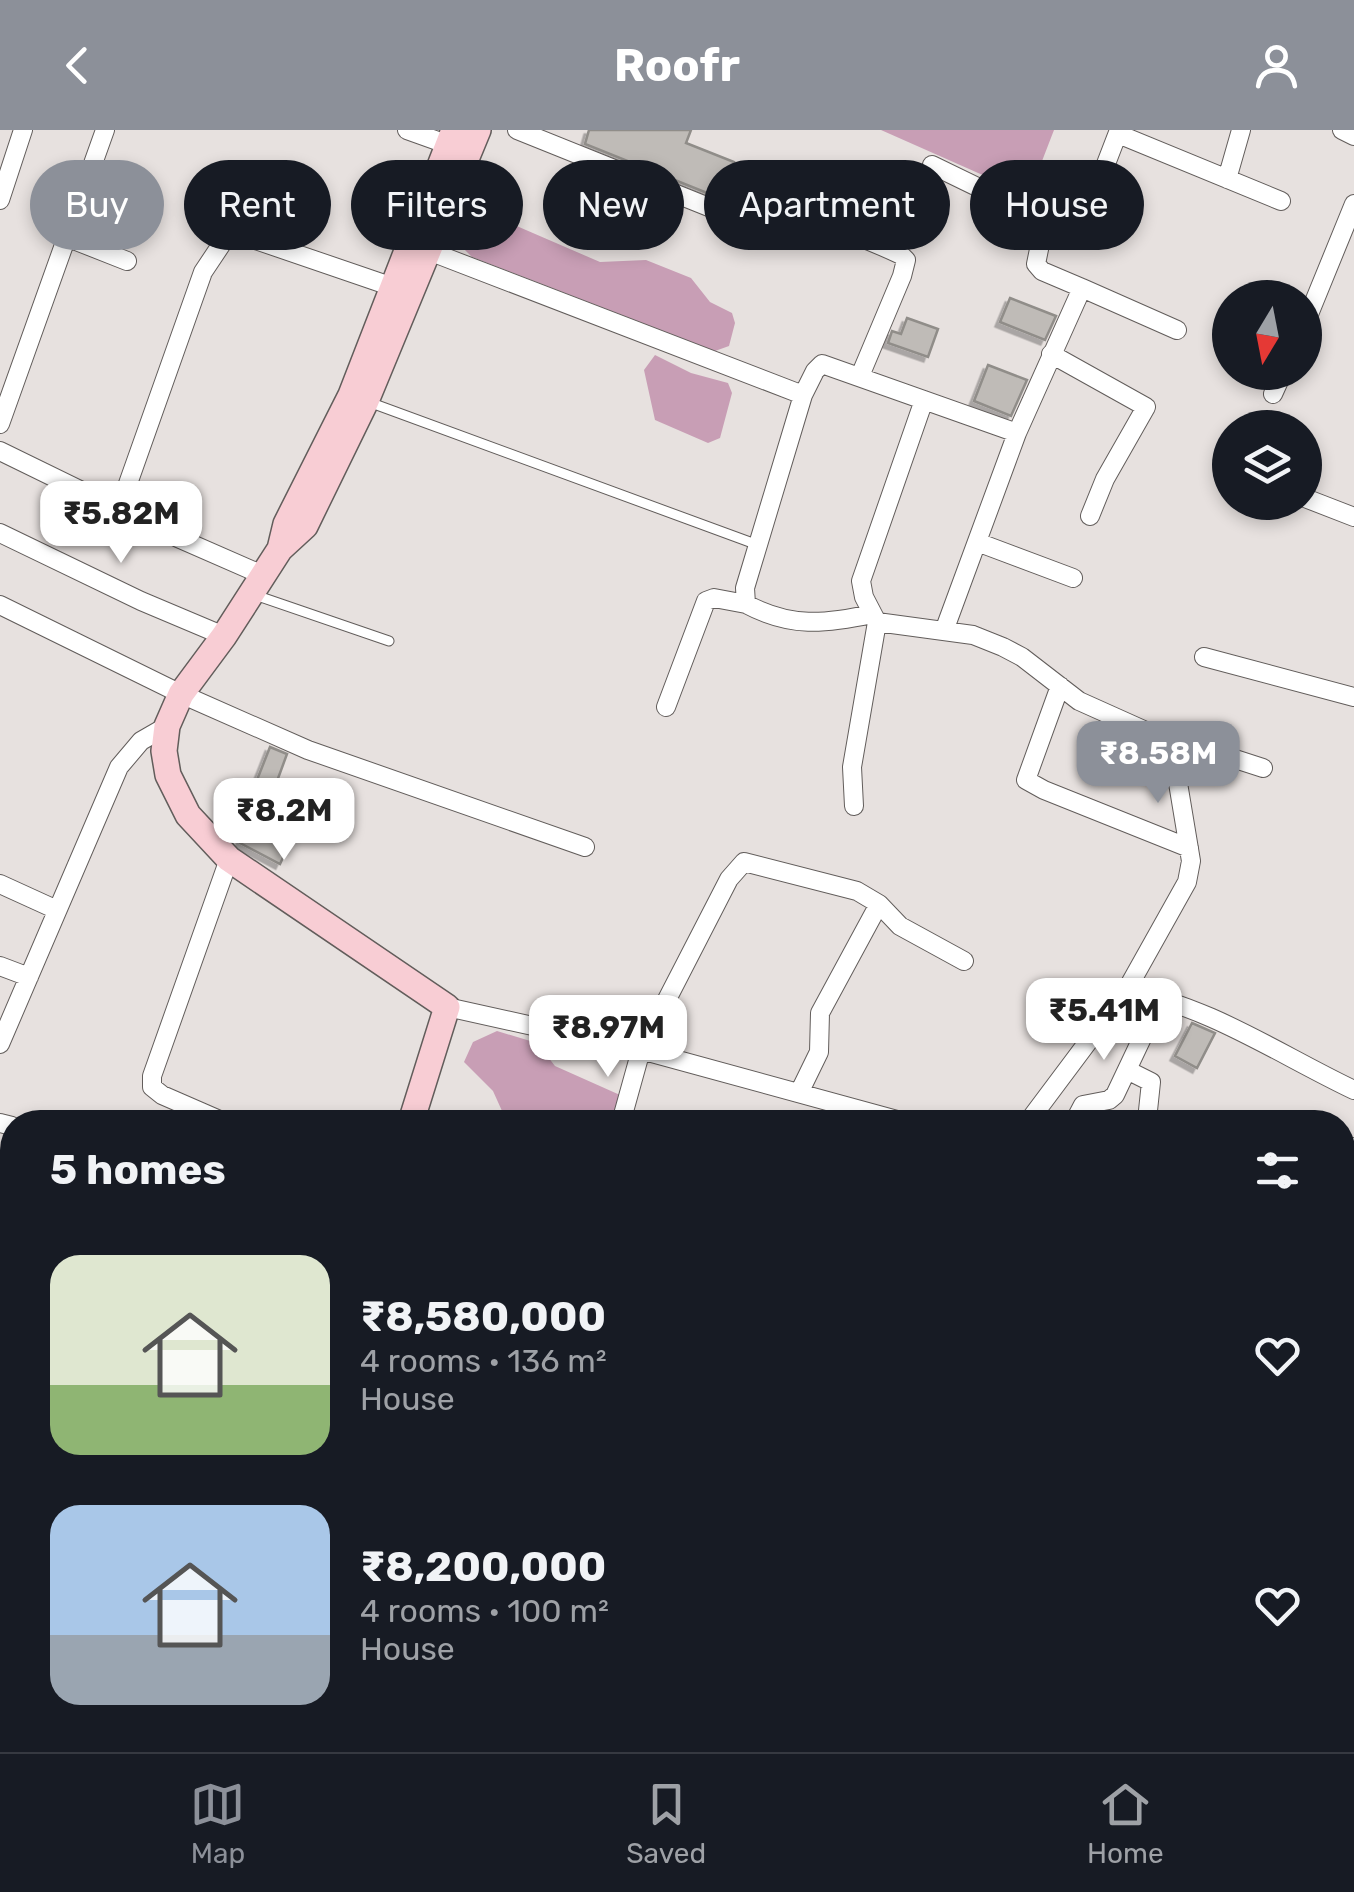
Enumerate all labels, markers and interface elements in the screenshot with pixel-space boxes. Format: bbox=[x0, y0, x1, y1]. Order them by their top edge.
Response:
icon: back bbox=[50, 38, 105, 93]
icon: person bbox=[1249, 38, 1304, 93]
text: Roofr bbox=[614, 39, 740, 92]
chip: Buy bbox=[30, 160, 164, 250]
chip: Rent bbox=[184, 160, 331, 250]
chip: Filters bbox=[351, 160, 523, 250]
chip: New bbox=[543, 160, 684, 250]
chip: Apartment bbox=[704, 160, 950, 250]
chip: House bbox=[970, 160, 1144, 250]
north arrow bbox=[1212, 280, 1322, 390]
map controls bbox=[1212, 280, 1322, 520]
button: layers bbox=[1212, 410, 1322, 520]
pin: ₹5.82M bbox=[40, 481, 202, 566]
text: ₹5.82M bbox=[62, 494, 180, 532]
pin: ₹8.58M bbox=[1077, 721, 1239, 806]
text: ₹8.58M bbox=[1099, 734, 1217, 772]
pin: ₹8.2M bbox=[214, 778, 354, 863]
text: ₹8.2M bbox=[235, 791, 333, 829]
pin: ₹5.41M bbox=[1023, 978, 1185, 1063]
text: ₹5.41M bbox=[1048, 991, 1160, 1029]
pin: ₹8.97M bbox=[527, 995, 689, 1080]
text: ₹8.97M bbox=[551, 1008, 665, 1046]
icon: filters bbox=[1250, 1143, 1305, 1198]
text: 5 homes bbox=[50, 1145, 226, 1195]
text: ₹8,580,000 bbox=[360, 1292, 606, 1342]
icon: home bbox=[130, 1295, 250, 1415]
icon: heart bbox=[1250, 1328, 1305, 1383]
text: 4 rooms · 136 m² bbox=[360, 1342, 607, 1380]
text: House bbox=[360, 1380, 455, 1418]
text: ₹8,200,000 bbox=[360, 1542, 606, 1592]
icon: home bbox=[130, 1545, 250, 1665]
icon: heart bbox=[1250, 1578, 1305, 1633]
text: 4 rooms · 100 m² bbox=[360, 1592, 609, 1630]
text: House bbox=[360, 1630, 455, 1668]
tab: Map bbox=[190, 1777, 245, 1870]
tab: Saved bbox=[626, 1777, 706, 1870]
tab: Home bbox=[1087, 1777, 1164, 1870]

